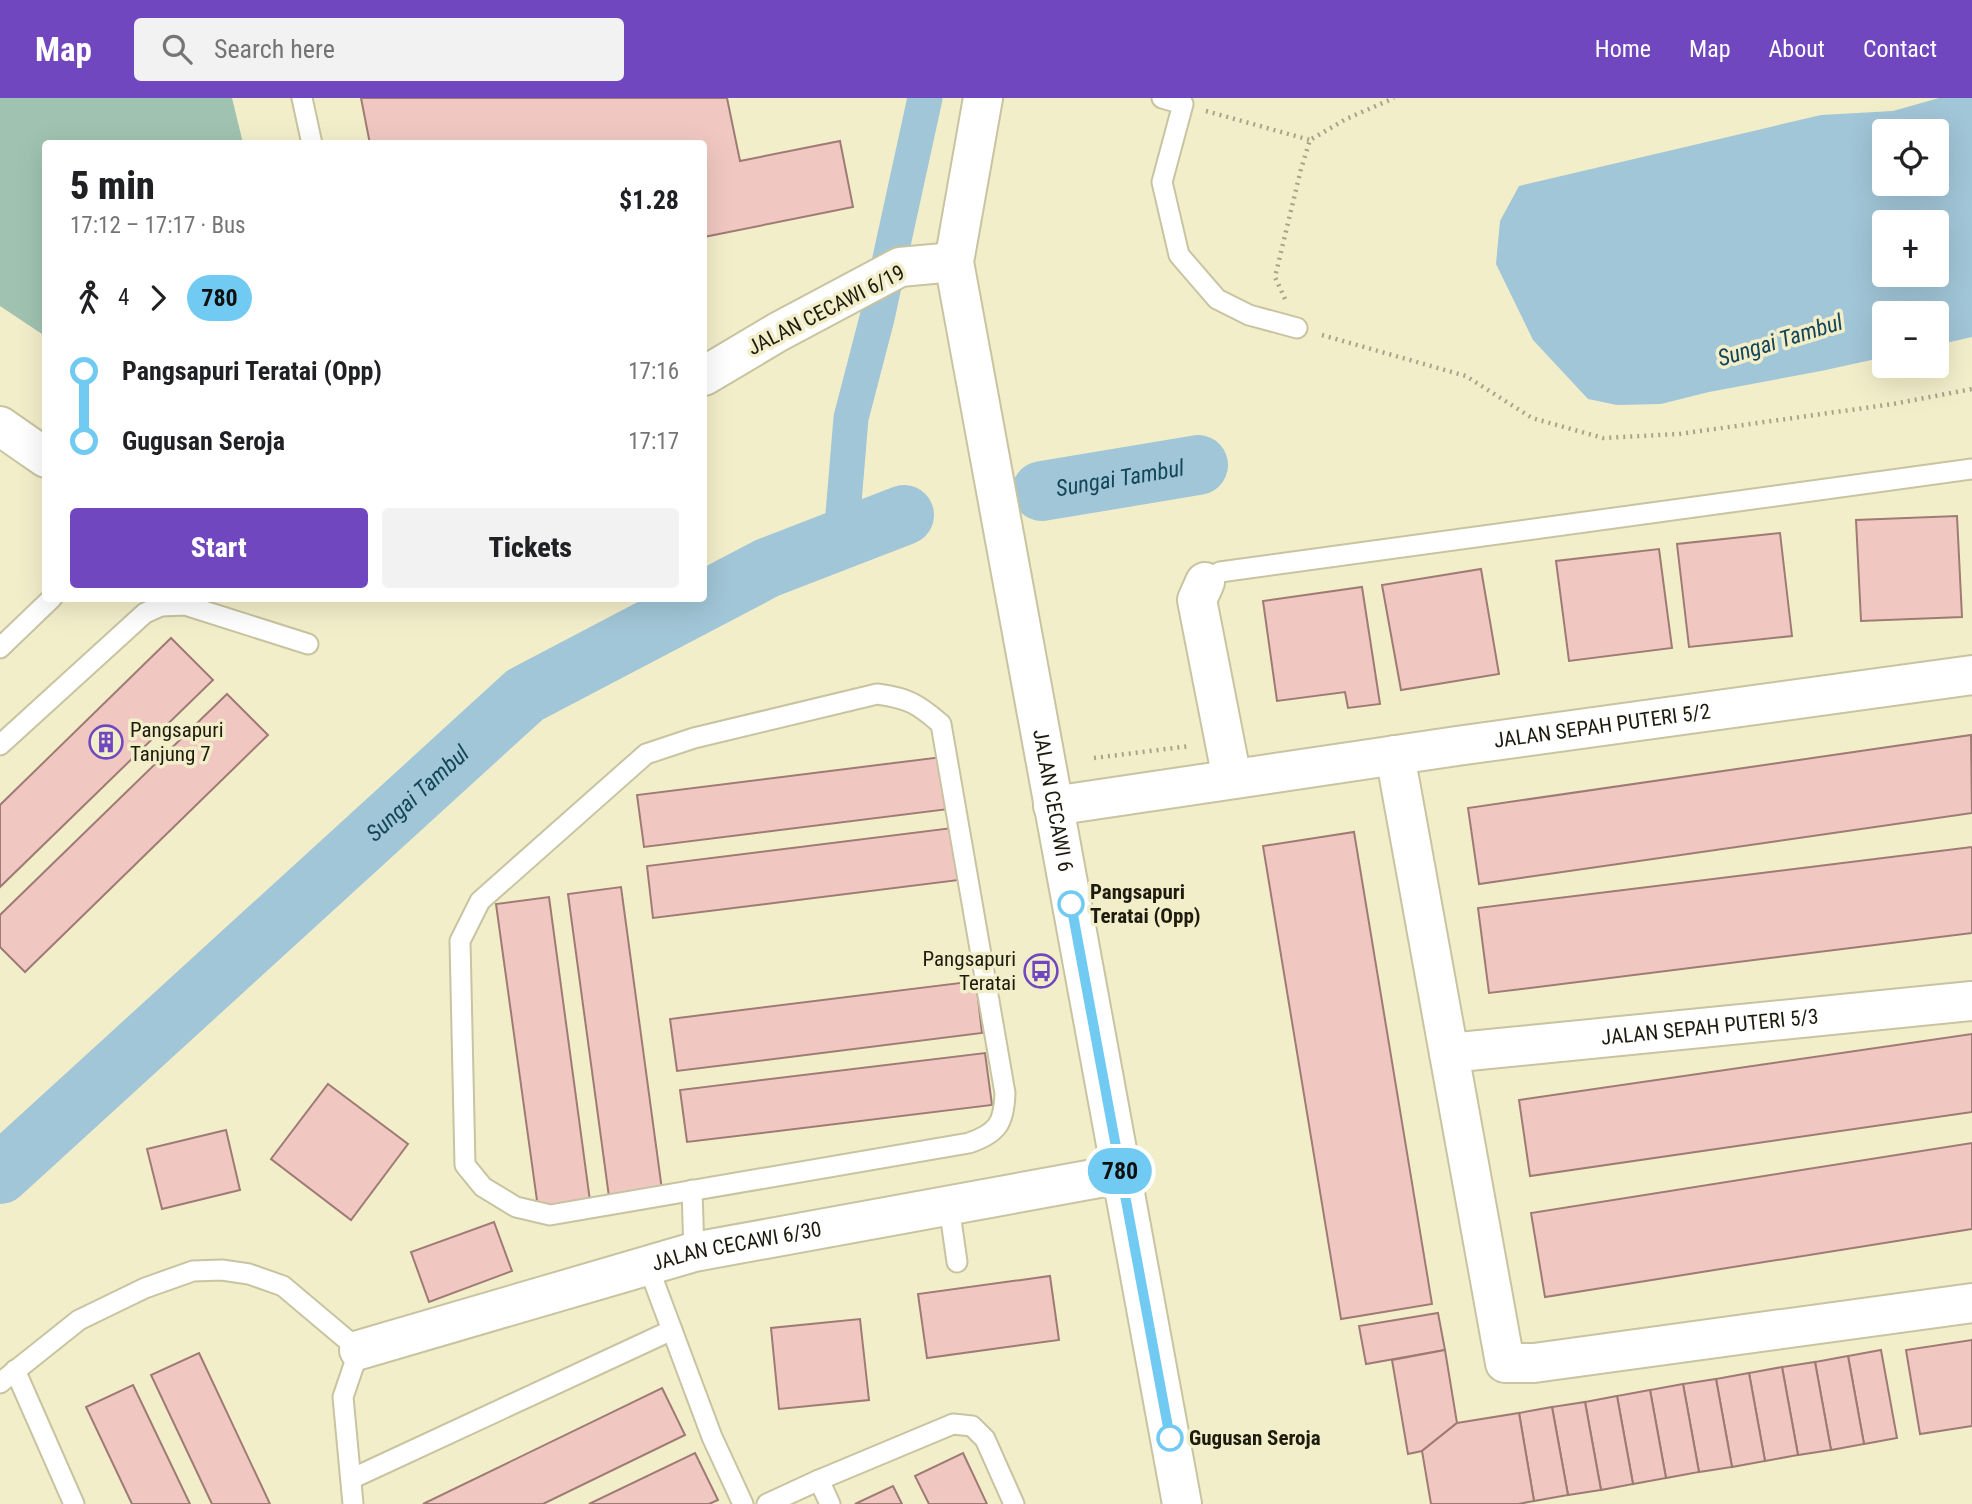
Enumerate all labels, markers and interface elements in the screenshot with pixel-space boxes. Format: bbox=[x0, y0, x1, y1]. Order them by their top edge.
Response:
search box bbox=[134, 18, 624, 81]
text: Map bbox=[35, 30, 92, 69]
icon: search bbox=[158, 30, 196, 68]
text: Search here bbox=[214, 34, 335, 64]
text: Home bbox=[1595, 35, 1651, 63]
text: Map bbox=[1689, 35, 1731, 63]
text: About bbox=[1769, 35, 1825, 63]
text: Contact bbox=[1863, 35, 1937, 63]
map controls bbox=[1872, 119, 1949, 378]
button: locate bbox=[1872, 119, 1949, 196]
text: 5 min bbox=[70, 164, 155, 208]
text: $1.28 bbox=[619, 185, 679, 215]
button: + bbox=[1872, 210, 1949, 287]
text: 17:12 – 17:17 · Bus bbox=[70, 212, 246, 239]
street label: JALAN CECAWI 6/19 bbox=[744, 260, 908, 360]
icon: walk bbox=[70, 279, 108, 317]
icon: forward bbox=[139, 279, 177, 317]
text: 4 bbox=[118, 284, 129, 311]
text: 780 bbox=[201, 284, 238, 312]
button: − bbox=[1872, 301, 1949, 378]
water label: Sungai Tambul bbox=[1714, 308, 1847, 372]
text: Pangsapuri Teratai (Opp) bbox=[122, 356, 382, 386]
text: 17:16 bbox=[628, 358, 679, 385]
text: Gugusan Seroja bbox=[122, 426, 285, 456]
text: 17:17 bbox=[628, 428, 679, 455]
water label: Sungai Tambul bbox=[1054, 454, 1187, 502]
button: Start bbox=[70, 508, 368, 588]
button: Tickets bbox=[382, 508, 679, 588]
street label: JALAN SEPAH PUTERI 5/2 bbox=[1492, 699, 1712, 753]
place label: Pangsapuri Tanjung 7 bbox=[130, 718, 223, 766]
building icon: Pangsapuri Tanjung 7 bbox=[87, 723, 125, 761]
street label: JALAN CECAWI 6 bbox=[1028, 727, 1078, 874]
water label: Sungai Tambul bbox=[361, 739, 475, 847]
place label: Pangsapuri Teratai (Opp) bbox=[1090, 880, 1201, 928]
marker: Pangsapuri Teratai (Opp) bbox=[1058, 891, 1084, 917]
place label: Pangsapuri Teratai bbox=[923, 947, 1016, 995]
bus stop icon: Pangsapuri Teratai bbox=[1022, 952, 1060, 990]
street label: JALAN SEPAH PUTERI 5/3 bbox=[1600, 1004, 1820, 1050]
line badge: 780 bbox=[1080, 1148, 1160, 1194]
text: 780 bbox=[1102, 1157, 1138, 1185]
street label: JALAN CECAWI 6/30 bbox=[649, 1217, 823, 1276]
marker: Gugusan Seroja bbox=[1157, 1425, 1183, 1451]
place label: Gugusan Seroja bbox=[1189, 1426, 1321, 1450]

